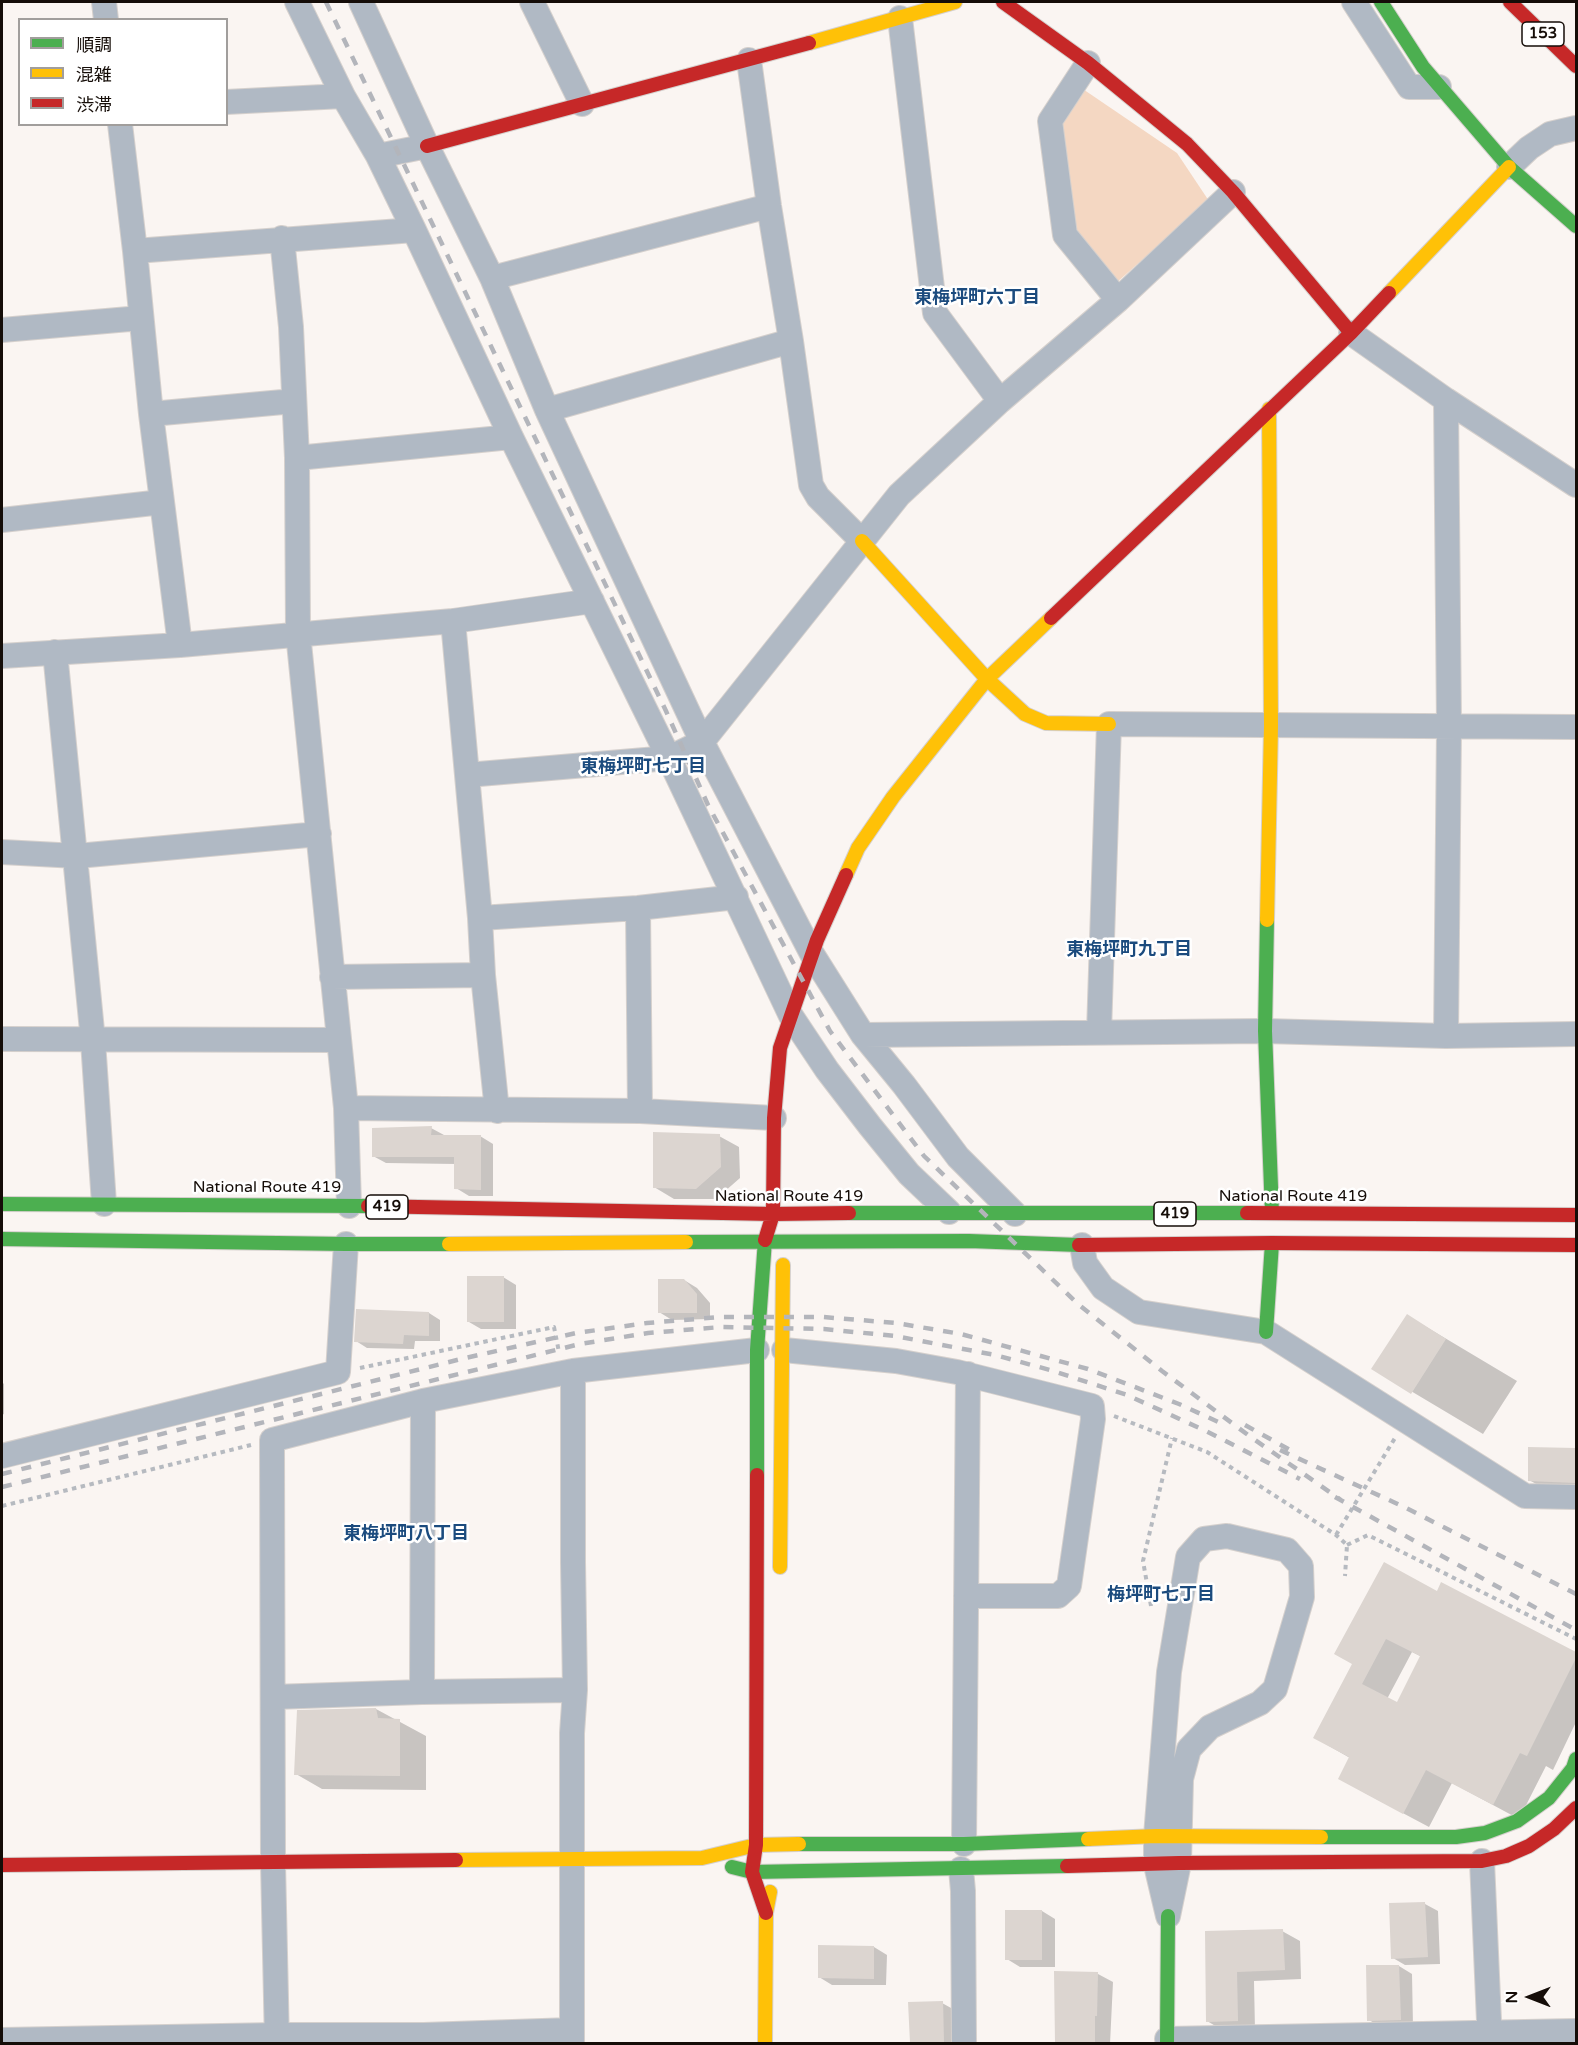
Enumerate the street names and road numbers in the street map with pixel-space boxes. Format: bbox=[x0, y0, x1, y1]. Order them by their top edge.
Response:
road number: 153 bbox=[1522, 22, 1564, 46]
street label: National Route 419 bbox=[193, 1178, 341, 1198]
street label: National Route 419 bbox=[715, 1187, 863, 1207]
street label: National Route 419 bbox=[1219, 1187, 1367, 1207]
road number: 419 bbox=[366, 1195, 408, 1219]
road number: 419 bbox=[1154, 1202, 1196, 1226]

